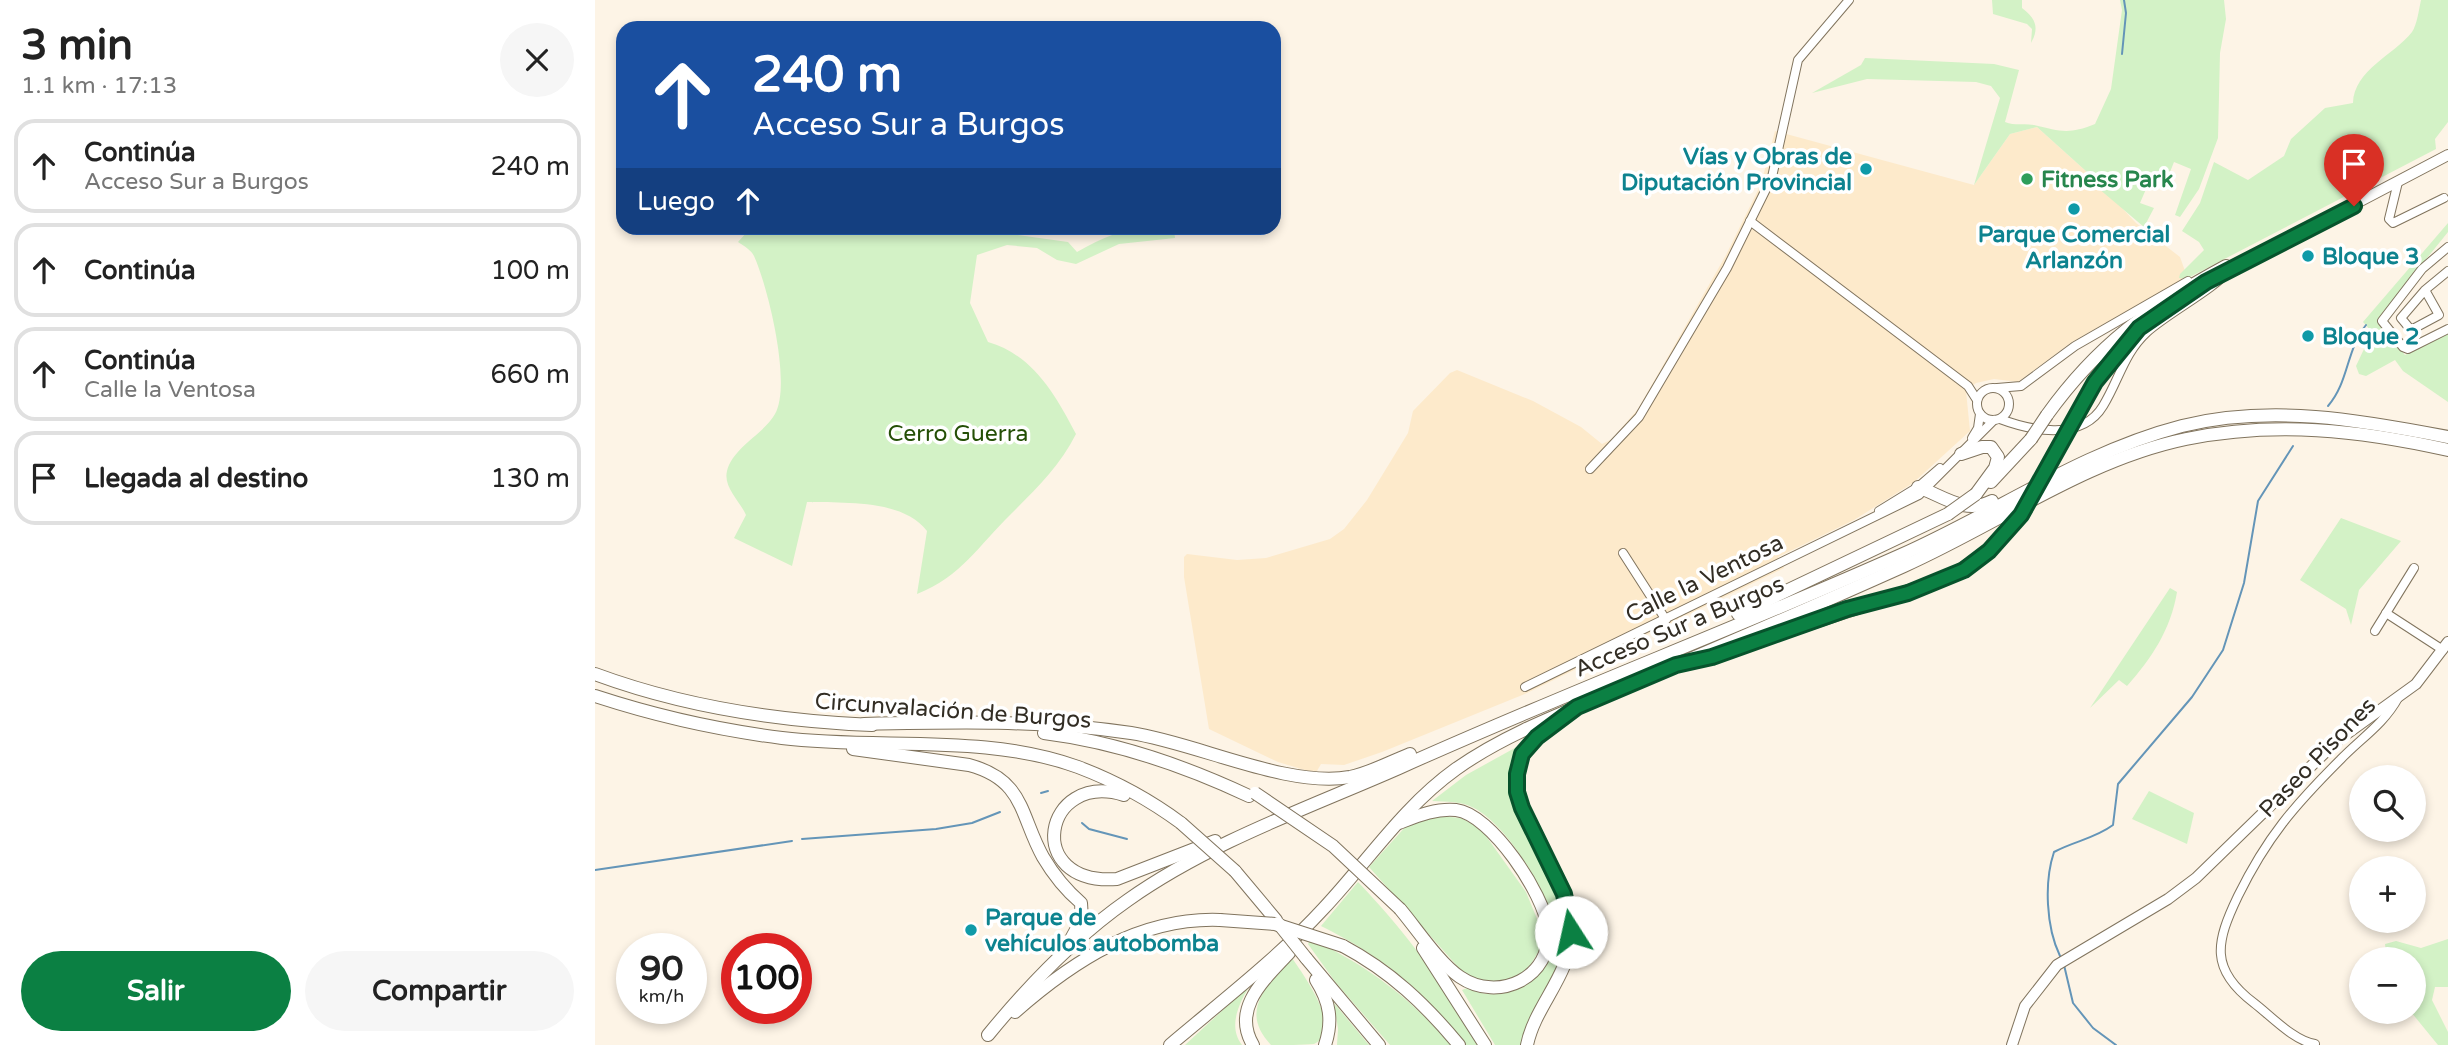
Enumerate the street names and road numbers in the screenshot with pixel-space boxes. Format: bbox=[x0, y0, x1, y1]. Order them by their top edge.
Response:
street label: Calle la Ventosa bbox=[1621, 529, 1788, 629]
street label: Acceso Sur a Burgos bbox=[1571, 570, 1788, 684]
street label: Circunvalación de Burgos bbox=[814, 687, 1092, 735]
street label: Paseo Pisones bbox=[2253, 692, 2382, 823]

